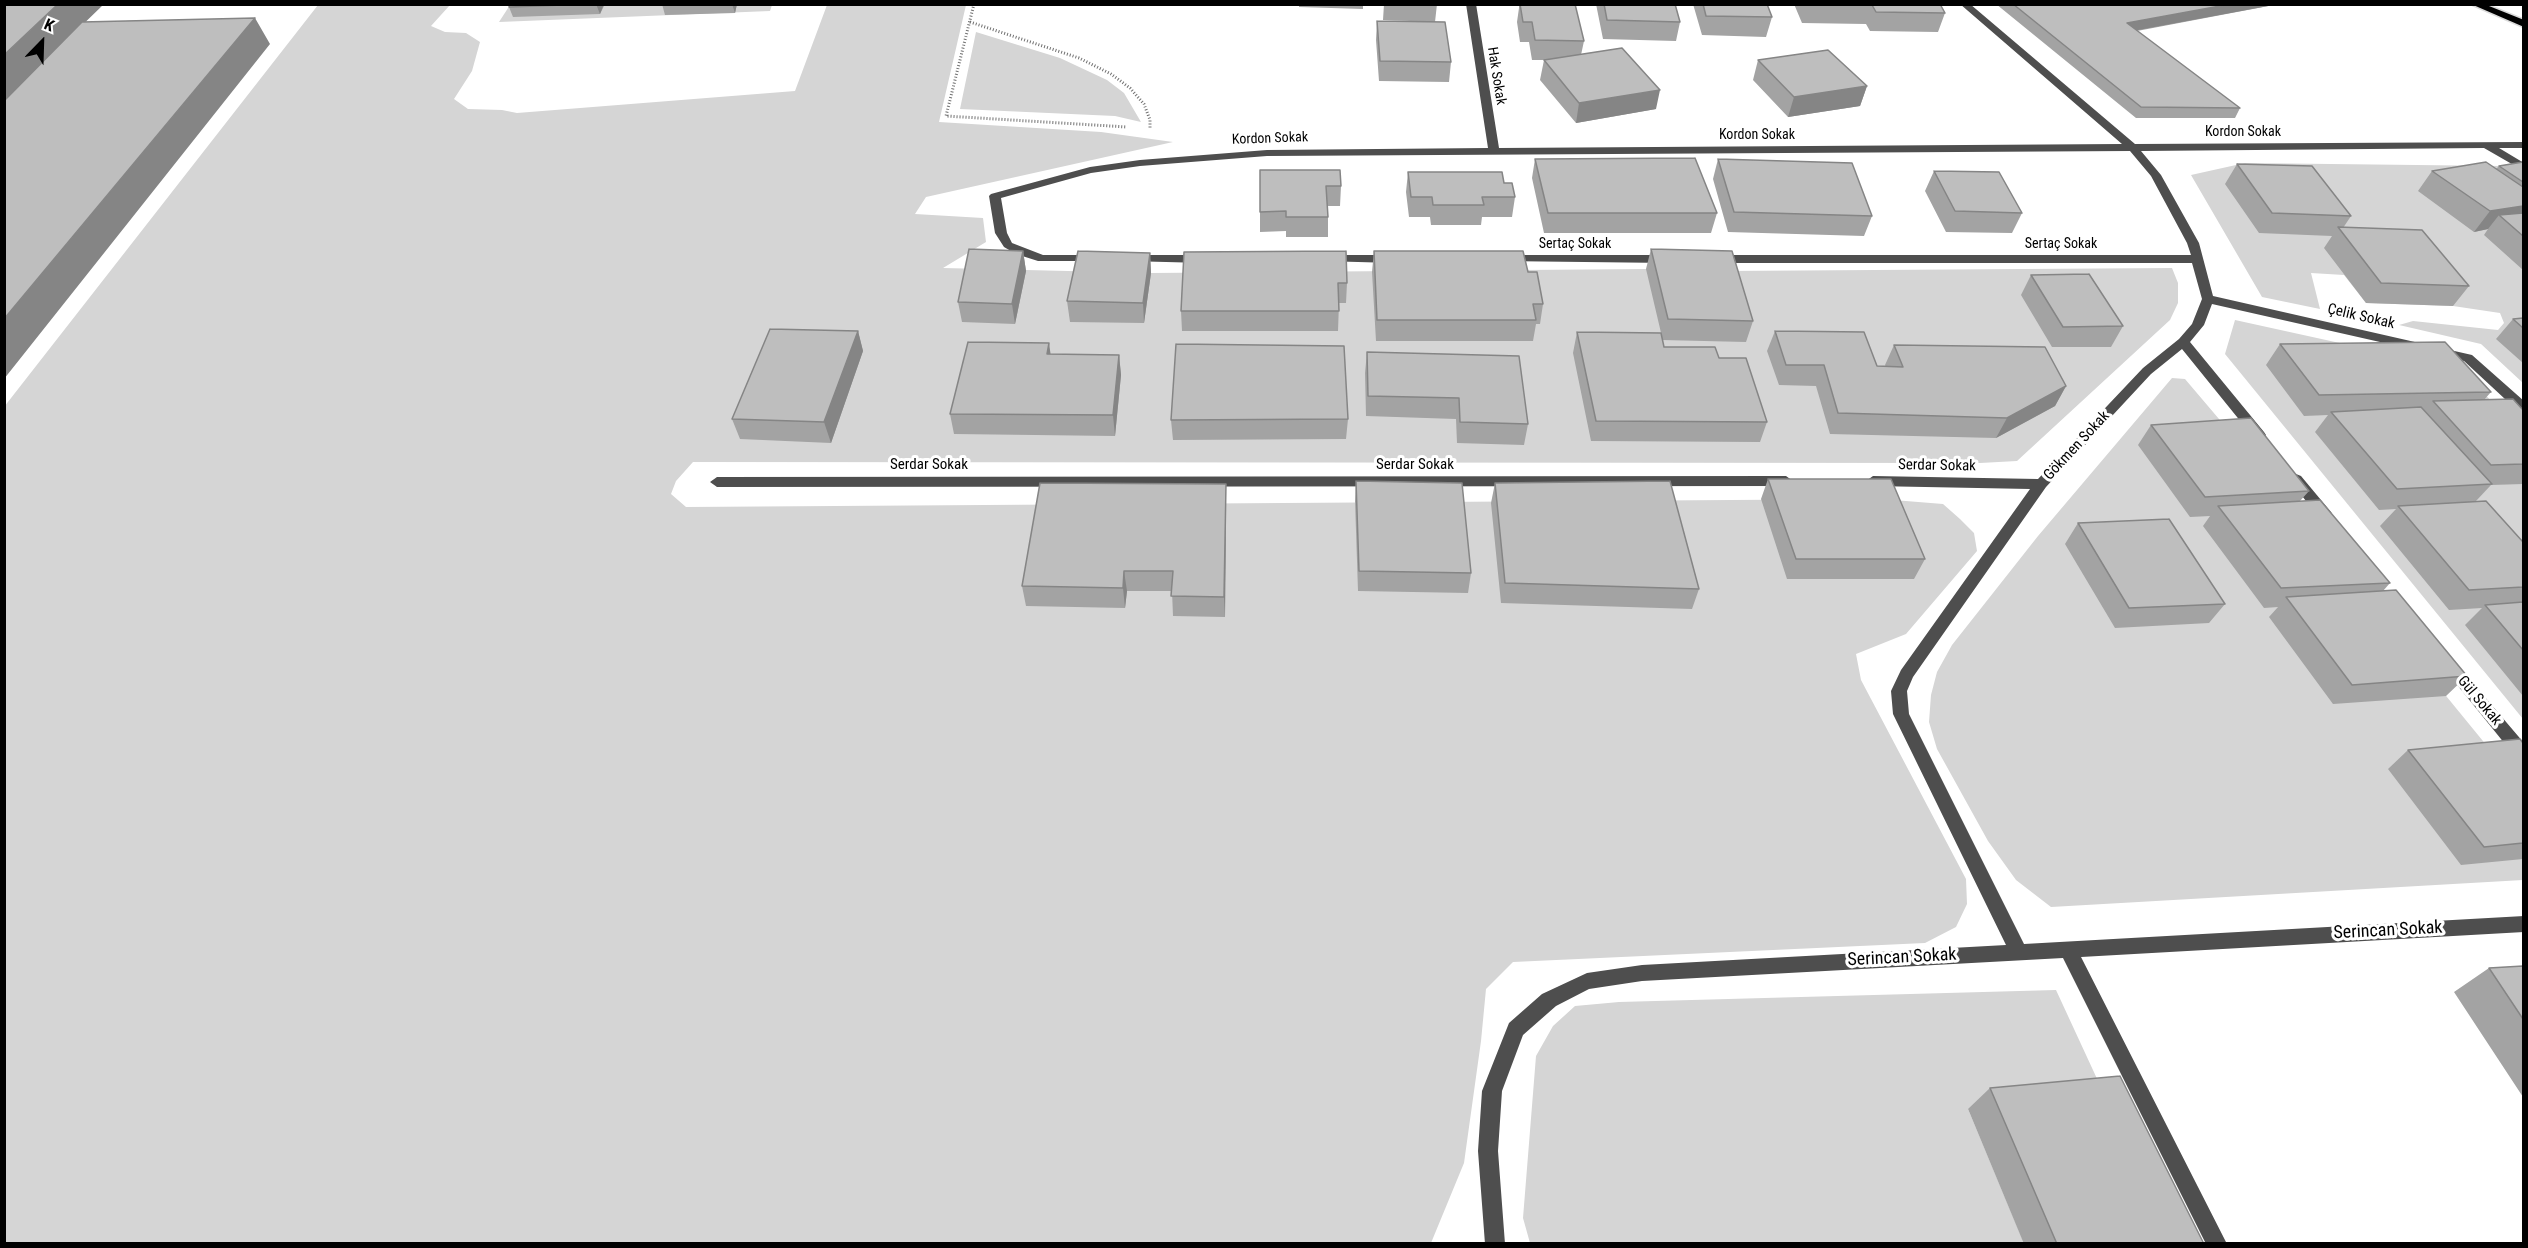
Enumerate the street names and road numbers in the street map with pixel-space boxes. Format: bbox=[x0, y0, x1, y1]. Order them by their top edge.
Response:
street label: Hak Sokak bbox=[1483, 46, 1509, 106]
street label: Kordon Sokak bbox=[2205, 124, 2281, 140]
street label: Kordon Sokak bbox=[1719, 127, 1795, 143]
street label: Kordon Sokak bbox=[1232, 129, 1308, 149]
street label: Sertaç Sokak bbox=[1539, 236, 1611, 252]
street label: Sertaç Sokak bbox=[2025, 236, 2097, 252]
street label: Çelik Sokak bbox=[2326, 301, 2396, 333]
street label: Gökmen Sokak bbox=[2040, 408, 2114, 484]
street label: Serdar Sokak bbox=[890, 456, 968, 474]
street label: Serdar Sokak bbox=[1376, 456, 1454, 474]
street label: Serdar Sokak bbox=[1898, 456, 1976, 476]
street label: Gül Sokak bbox=[2453, 673, 2505, 729]
street label: Serincan Sokak bbox=[2333, 917, 2443, 945]
street label: Serincan Sokak bbox=[1847, 944, 1957, 972]

